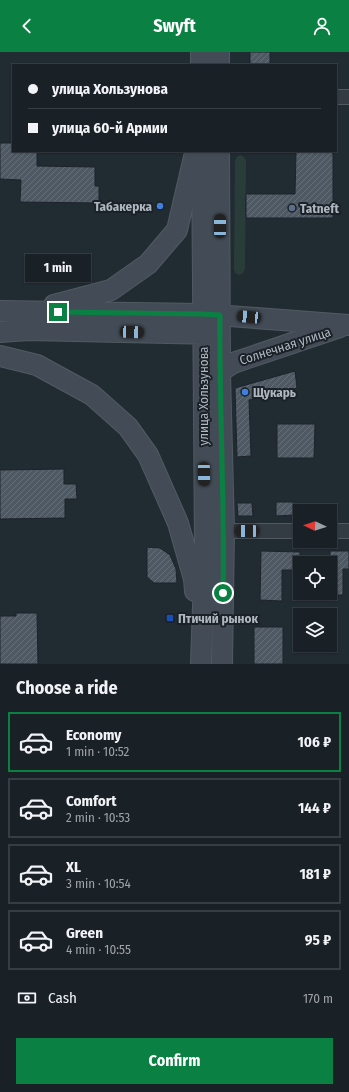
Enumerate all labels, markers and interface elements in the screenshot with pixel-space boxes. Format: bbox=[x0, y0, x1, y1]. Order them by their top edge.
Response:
icon: back bbox=[16, 15, 38, 37]
text: Swyft bbox=[153, 15, 196, 37]
icon: person bbox=[311, 15, 333, 37]
text: улица Хользунова bbox=[52, 80, 168, 98]
text: улица 60-й Армии bbox=[52, 119, 168, 137]
place label: Табакерка bbox=[94, 199, 153, 214]
marker: Табакерка bbox=[155, 201, 165, 211]
place label: Tatneft bbox=[300, 201, 339, 216]
marker: Tatneft bbox=[287, 203, 297, 213]
car bbox=[214, 214, 226, 238]
callout: 1 min bbox=[25, 254, 91, 282]
text: 1 min bbox=[44, 260, 72, 275]
route end bbox=[49, 303, 67, 321]
car bbox=[237, 310, 261, 324]
street label: Солнечная улица bbox=[238, 324, 332, 368]
car bbox=[120, 326, 144, 338]
street label: улица Хользунова bbox=[196, 347, 211, 445]
place label: Щукарь bbox=[253, 385, 296, 400]
marker: Щукарь bbox=[240, 387, 250, 397]
car bbox=[198, 462, 210, 486]
north arrow bbox=[293, 504, 337, 548]
map controls bbox=[293, 504, 337, 652]
car bbox=[235, 525, 259, 537]
button: locate bbox=[293, 556, 337, 600]
route start bbox=[214, 584, 232, 602]
button: layers bbox=[293, 608, 337, 652]
place label: Птичий рынок bbox=[178, 611, 258, 626]
marker: Птичий рынок bbox=[165, 613, 175, 623]
text: Choose a ride bbox=[16, 677, 118, 699]
icon: car bbox=[18, 724, 54, 760]
text: Economy bbox=[66, 726, 121, 744]
text: 106 ₽ bbox=[297, 733, 331, 751]
text: 1 min · 10:52 bbox=[66, 744, 129, 759]
icon: car bbox=[18, 790, 54, 826]
text: Comfort bbox=[66, 792, 117, 810]
text: 144 ₽ bbox=[298, 799, 331, 817]
text: 2 min · 10:53 bbox=[66, 810, 130, 825]
icon: car bbox=[18, 856, 54, 892]
text: XL bbox=[66, 858, 81, 876]
text: 181 ₽ bbox=[299, 865, 331, 883]
text: 3 min · 10:54 bbox=[66, 876, 131, 891]
icon: car bbox=[18, 922, 54, 958]
text: Green bbox=[66, 924, 103, 942]
text: 95 ₽ bbox=[305, 931, 331, 949]
text: 4 min · 10:55 bbox=[66, 942, 131, 957]
icon: cash bbox=[16, 987, 38, 1009]
text: Cash bbox=[48, 989, 77, 1007]
text: 170 m bbox=[303, 991, 333, 1006]
button: Confirm bbox=[16, 1038, 333, 1084]

